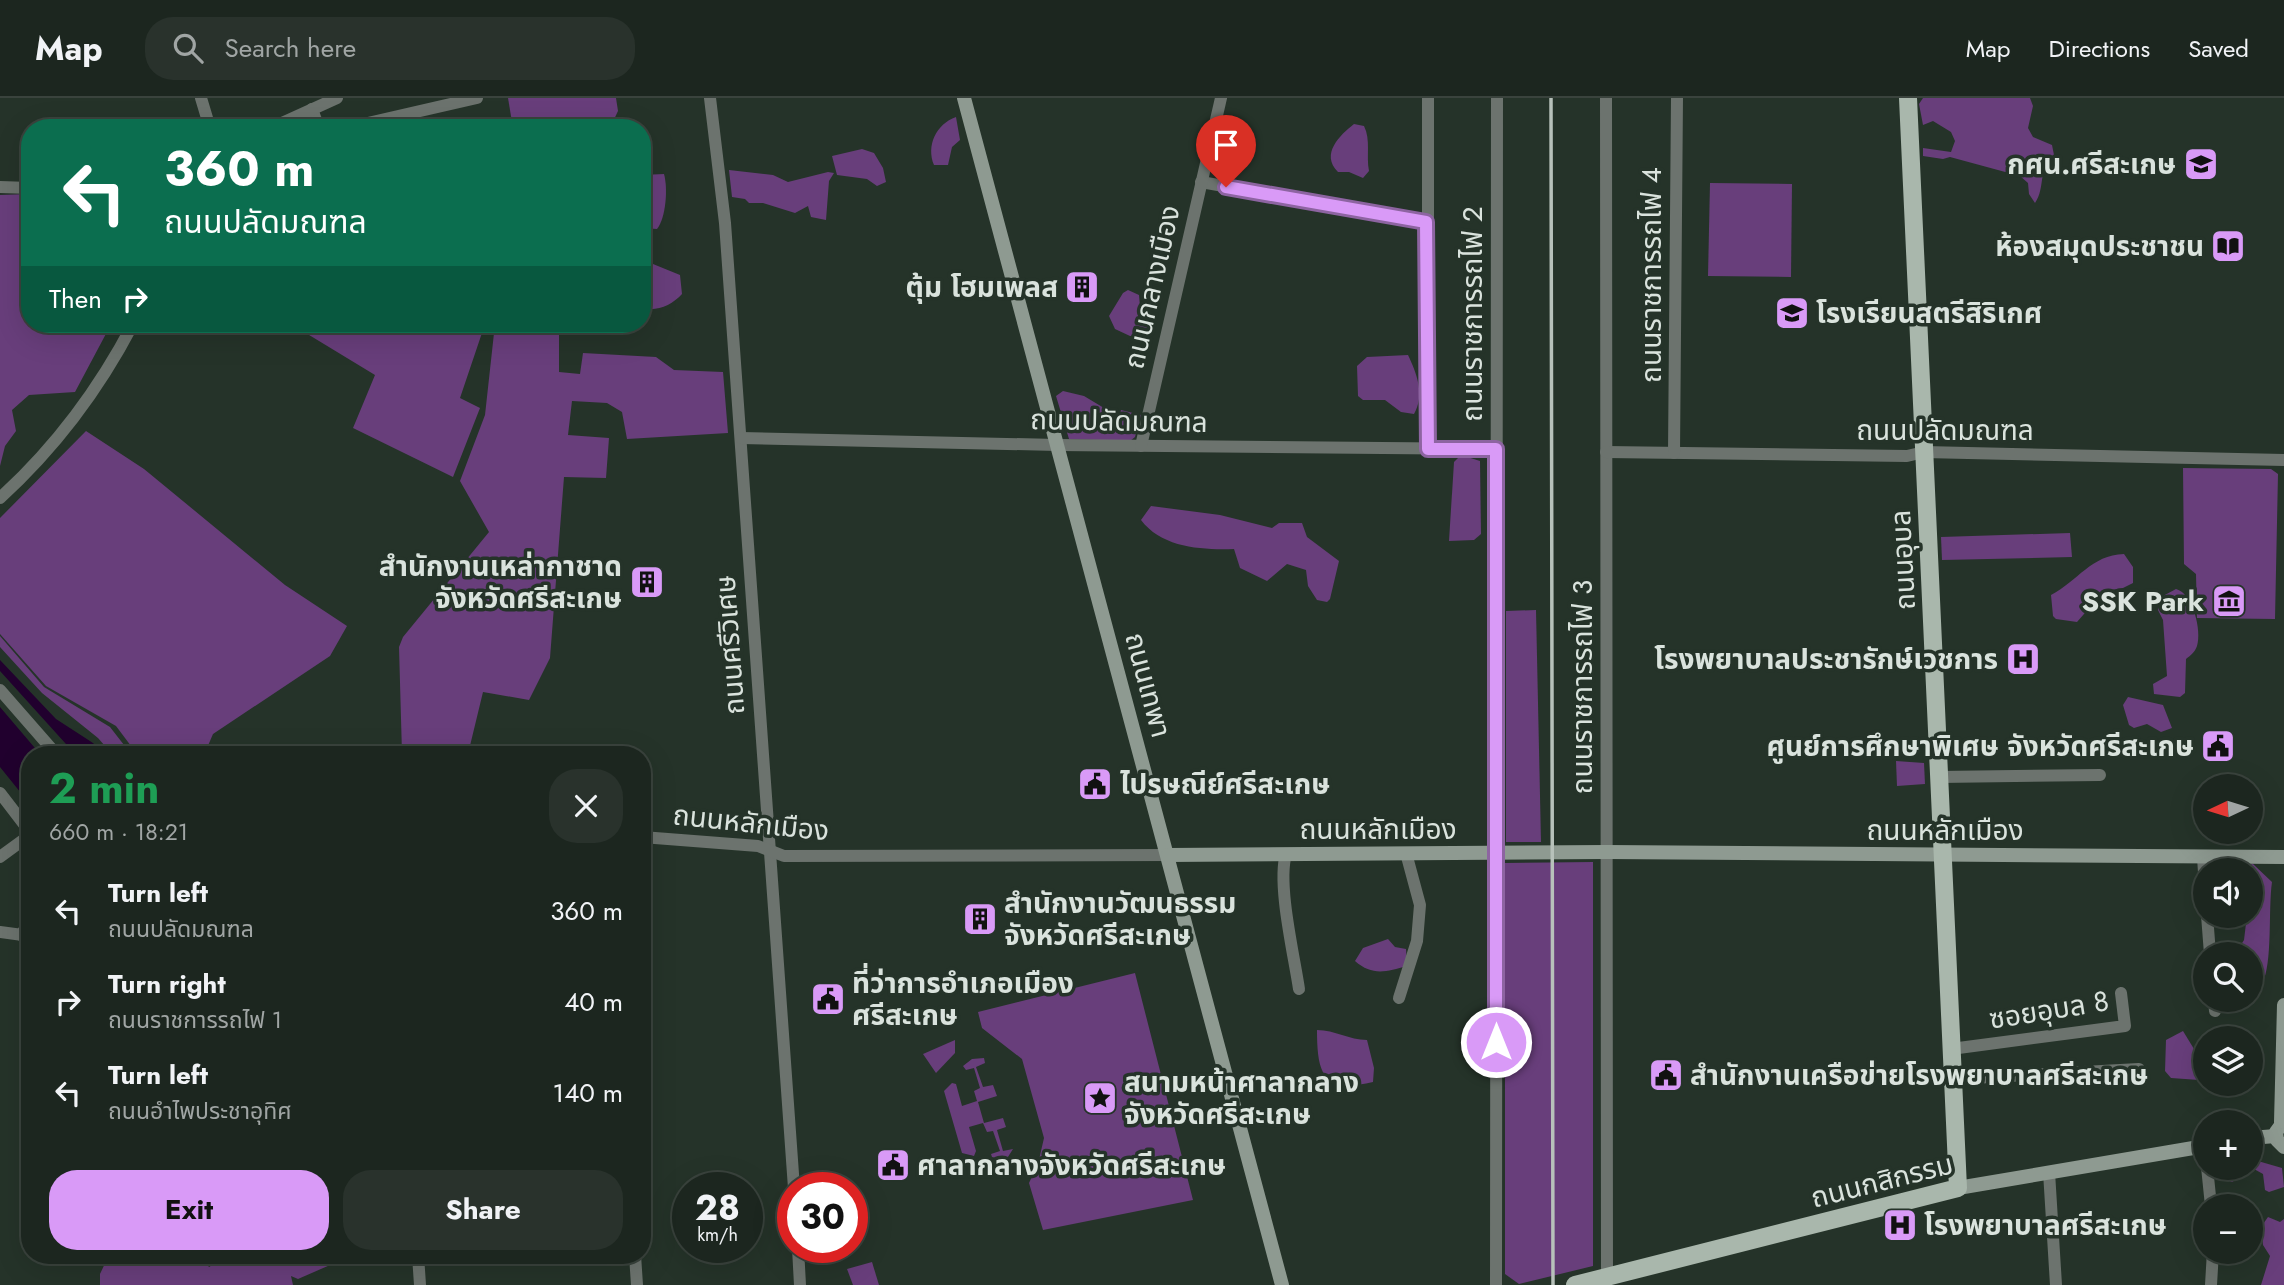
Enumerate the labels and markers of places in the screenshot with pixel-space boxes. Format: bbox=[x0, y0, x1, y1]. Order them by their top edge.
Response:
pin bbox=[1196, 115, 1256, 187]
place label: กศน.ศรีสะเกษ bbox=[2007, 144, 2176, 185]
school or university icon: กศน.ศรีสะเกษ bbox=[2182, 145, 2220, 183]
place label: ห้องสมุดประชาชน bbox=[1995, 226, 2204, 267]
library icon: ห้องสมุดประชาชน bbox=[2209, 227, 2247, 265]
place label: ตุ้ม โฮมเพลส bbox=[906, 267, 1058, 308]
building icon: ตุ้ม โฮมเพลส bbox=[1063, 268, 1101, 306]
place label: โรงเรียนสตรีสิริเกศ bbox=[1816, 293, 2042, 334]
school or university icon: โรงเรียนสตรีสิริเกศ bbox=[1773, 294, 1811, 332]
place label: สำนักงานเหล่ากาชาด จังหวัดศรีสะเกษ bbox=[379, 546, 622, 619]
building icon: สำนักงานเหล่ากาชาด จังหวัดศรีสะเกษ bbox=[628, 563, 666, 601]
place label: SSK Park bbox=[2082, 581, 2204, 622]
museum icon: SSK Park bbox=[2210, 582, 2248, 620]
place label: โรงพยาบาลประชารักษ์เวชการ bbox=[1654, 639, 1998, 680]
hospital icon: โรงพยาบาลประชารักษ์เวชการ bbox=[2004, 640, 2042, 678]
place label: ศูนย์การศึกษาพิเศษ จังหวัดศรีสะเกษ bbox=[1767, 726, 2194, 767]
public building icon: ศูนย์การศึกษาพิเศษ จังหวัดศรีสะเกษ bbox=[2199, 727, 2237, 765]
place label: ไปรษณีย์ศรีสะเกษ bbox=[1120, 764, 1330, 805]
public building icon: ไปรษณีย์ศรีสะเกษ bbox=[1076, 765, 1114, 803]
place label: สำนักงานวัฒนธรรม จังหวัดศรีสะเกษ bbox=[1004, 883, 1236, 956]
building icon: สำนักงานวัฒนธรรม จังหวัดศรีสะเกษ bbox=[961, 900, 999, 938]
place label: ที่ว่าการอำเภอเมือง ศรีสะเกษ bbox=[852, 962, 1074, 1036]
public building icon: ที่ว่าการอำเภอเมือง ศรีสะเกษ bbox=[809, 980, 847, 1018]
place label: สำนักงานเครือข่ายโรงพยาบาลศรีสะเกษ bbox=[1690, 1055, 2148, 1096]
public building icon: สำนักงานเครือข่ายโรงพยาบาลศรีสะเกษ bbox=[1647, 1056, 1685, 1094]
place label: สนามหน้าศาลากลาง จังหวัดศรีสะเกษ bbox=[1124, 1062, 1359, 1135]
place icon: สนามหน้าศาลากลาง จังหวัดศรีสะเกษ bbox=[1081, 1079, 1119, 1117]
place label: ศาลากลางจังหวัดศรีสะเกษ bbox=[917, 1145, 1226, 1186]
public building icon: ศาลากลางจังหวัดศรีสะเกษ bbox=[874, 1146, 912, 1184]
place label: โรงพยาบาลศรีสะเกษ bbox=[1924, 1205, 2167, 1246]
hospital icon: โรงพยาบาลศรีสะเกษ bbox=[1881, 1206, 1919, 1244]

